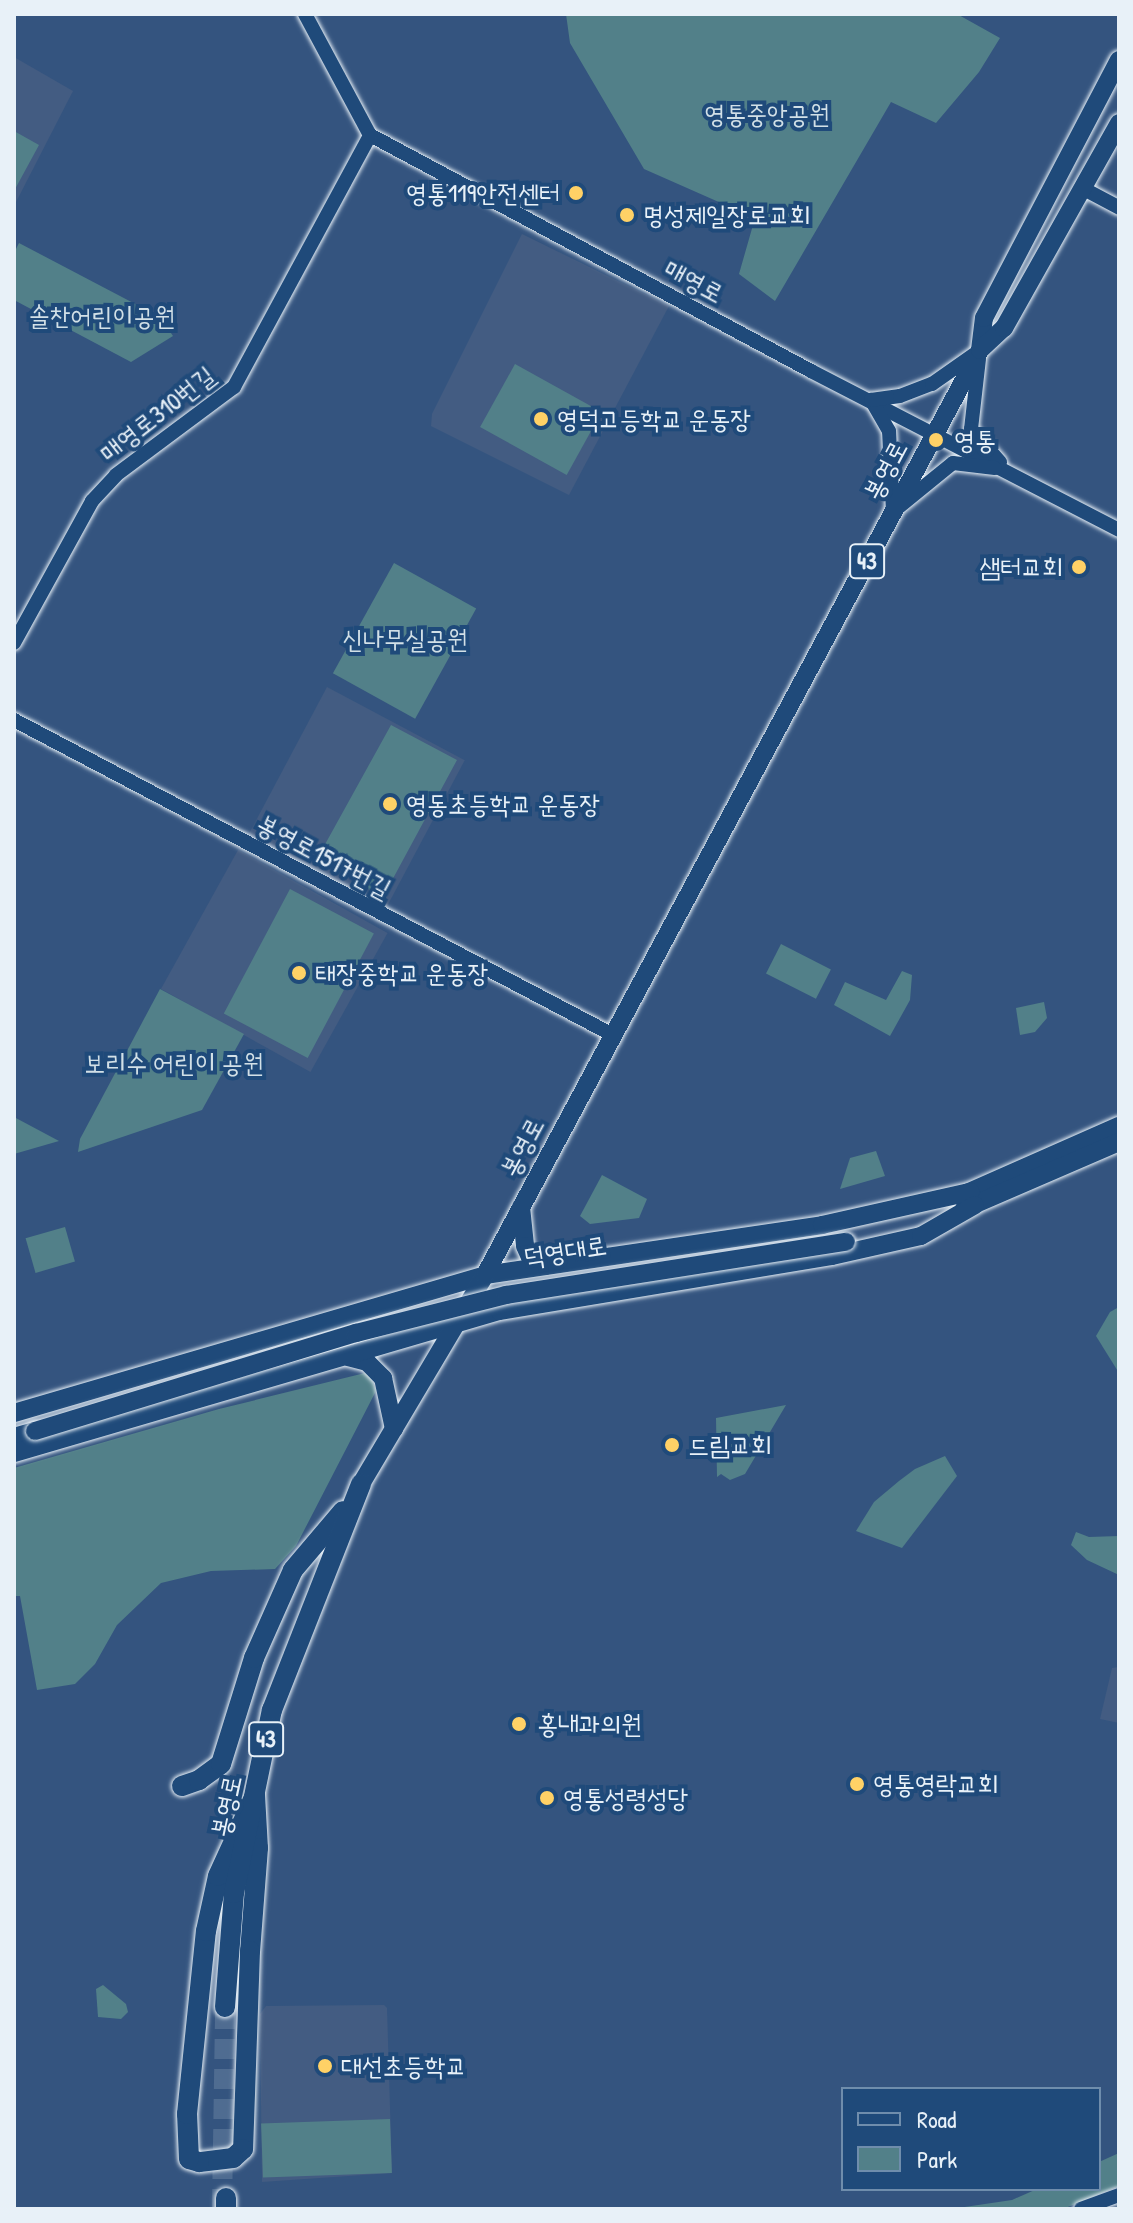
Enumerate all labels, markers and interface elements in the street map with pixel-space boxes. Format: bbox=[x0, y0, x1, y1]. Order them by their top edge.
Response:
park label: 영통중앙공원 bbox=[704, 98, 830, 130]
place label: 영통119안전센터 bbox=[406, 177, 560, 209]
marker: 영통119안전센터 bbox=[567, 184, 585, 202]
place label: 명성제일장로교회 bbox=[643, 199, 810, 231]
marker: 명성제일장로교회 bbox=[618, 206, 636, 224]
street label: 매영로 bbox=[659, 252, 729, 310]
park label: 솔찬어린이공원 bbox=[29, 300, 175, 332]
street label: 매영로310번길 bbox=[93, 359, 221, 469]
place label: 영덕고등학교 운동장 bbox=[557, 403, 751, 435]
marker: 영덕고등학교 운동장 bbox=[532, 410, 550, 428]
place label: 영통 bbox=[954, 424, 996, 456]
marker: 영통 bbox=[925, 429, 947, 451]
street label: 봉영로 bbox=[856, 435, 914, 505]
road number: 43 bbox=[849, 541, 885, 581]
place label: 샘터교회 bbox=[979, 551, 1063, 583]
marker: 샘터교회 bbox=[1070, 558, 1088, 576]
park label: 신나무실공원 bbox=[342, 623, 468, 655]
place label: 영동초등학교 운동장 bbox=[406, 788, 600, 820]
marker: 영동초등학교 운동장 bbox=[381, 795, 399, 813]
street label: 봉영로1517번길 bbox=[252, 808, 396, 904]
place label: 태장중학교 운동장 bbox=[315, 957, 488, 989]
marker: 태장중학교 운동장 bbox=[290, 964, 308, 982]
park label: 보리수 어린이 공원 bbox=[84, 1047, 264, 1079]
street label: 봉영로 bbox=[493, 1112, 551, 1182]
street label: 덕영대로 bbox=[521, 1229, 609, 1273]
place label: 드림교회 bbox=[688, 1429, 772, 1461]
marker: 드림교회 bbox=[663, 1436, 681, 1454]
place label: 홍내과의원 bbox=[537, 1708, 642, 1740]
marker: 홍내과의원 bbox=[508, 1713, 530, 1735]
road number: 43 bbox=[248, 1719, 284, 1759]
place label: 영통영락교회 bbox=[873, 1768, 999, 1800]
street label: 봉영로 bbox=[204, 1772, 248, 1840]
marker: 영통영락교회 bbox=[848, 1775, 866, 1793]
place label: 영통성령성당 bbox=[563, 1782, 689, 1814]
marker: 영통성령성당 bbox=[538, 1789, 556, 1807]
place label: 대선초등학교 bbox=[341, 2050, 467, 2082]
marker: 대선초등학교 bbox=[316, 2057, 334, 2075]
legend bbox=[841, 2087, 1101, 2191]
text: Road bbox=[917, 2103, 956, 2135]
text: Park bbox=[917, 2143, 957, 2175]

